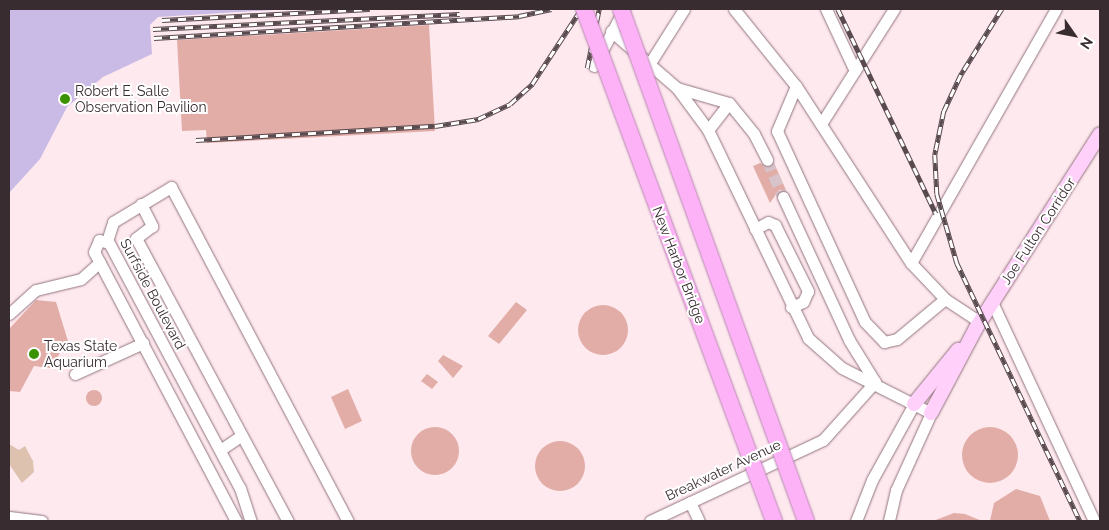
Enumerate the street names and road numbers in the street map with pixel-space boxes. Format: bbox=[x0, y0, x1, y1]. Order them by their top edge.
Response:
street label: Joe Fulton Corridor bbox=[997, 174, 1079, 288]
street label: New Harbor Bridge bbox=[649, 204, 709, 326]
street label: Surfside Boulevard bbox=[117, 236, 189, 352]
street label: Breakwater Avenue bbox=[662, 436, 784, 504]

